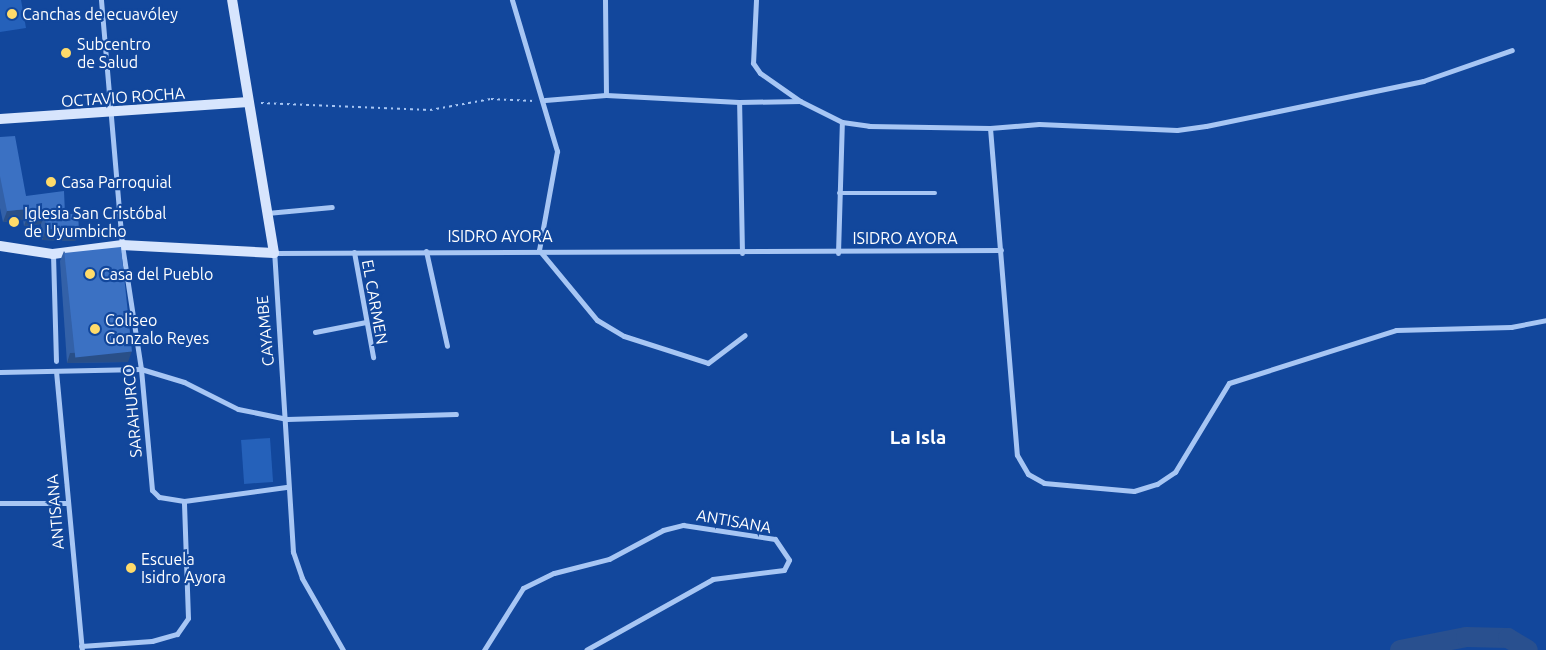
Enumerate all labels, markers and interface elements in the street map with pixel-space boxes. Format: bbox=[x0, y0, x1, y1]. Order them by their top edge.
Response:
place label: Canchas de ecuavóley bbox=[22, 4, 178, 24]
marker: Canchas de ecuavóley bbox=[6, 8, 18, 20]
place label: Subcentro de Salud bbox=[77, 34, 151, 72]
marker: Subcentro de Salud bbox=[59, 46, 73, 60]
street label: OCTAVIO ROCHA bbox=[60, 83, 186, 111]
place label: Casa Parroquial bbox=[61, 172, 172, 192]
marker: Casa Parroquial bbox=[45, 176, 57, 188]
place label: Iglesia San Cristóbal de Uyumbicho bbox=[24, 203, 167, 241]
marker: Iglesia San Cristóbal de Uyumbicho bbox=[8, 216, 20, 228]
street label: ISIDRO AYORA bbox=[447, 226, 553, 246]
street label: ISIDRO AYORA bbox=[852, 228, 958, 248]
street label: EL CARMEN bbox=[358, 258, 392, 346]
place label: Casa del Pueblo bbox=[100, 264, 213, 284]
marker: Casa del Pueblo bbox=[84, 268, 96, 280]
street label: CAYAMBE bbox=[252, 295, 278, 367]
place label: Coliseo Gonzalo Reyes bbox=[105, 310, 209, 348]
marker: Coliseo Gonzalo Reyes bbox=[89, 323, 101, 335]
street label: SARAHURCO bbox=[118, 364, 146, 458]
district label: La Isla bbox=[890, 427, 946, 449]
street label: ANTISANA bbox=[42, 474, 68, 550]
street label: ANTISANA bbox=[695, 505, 773, 537]
place label: Escuela Isidro Ayora bbox=[141, 549, 226, 587]
marker: Escuela Isidro Ayora bbox=[125, 562, 137, 574]

